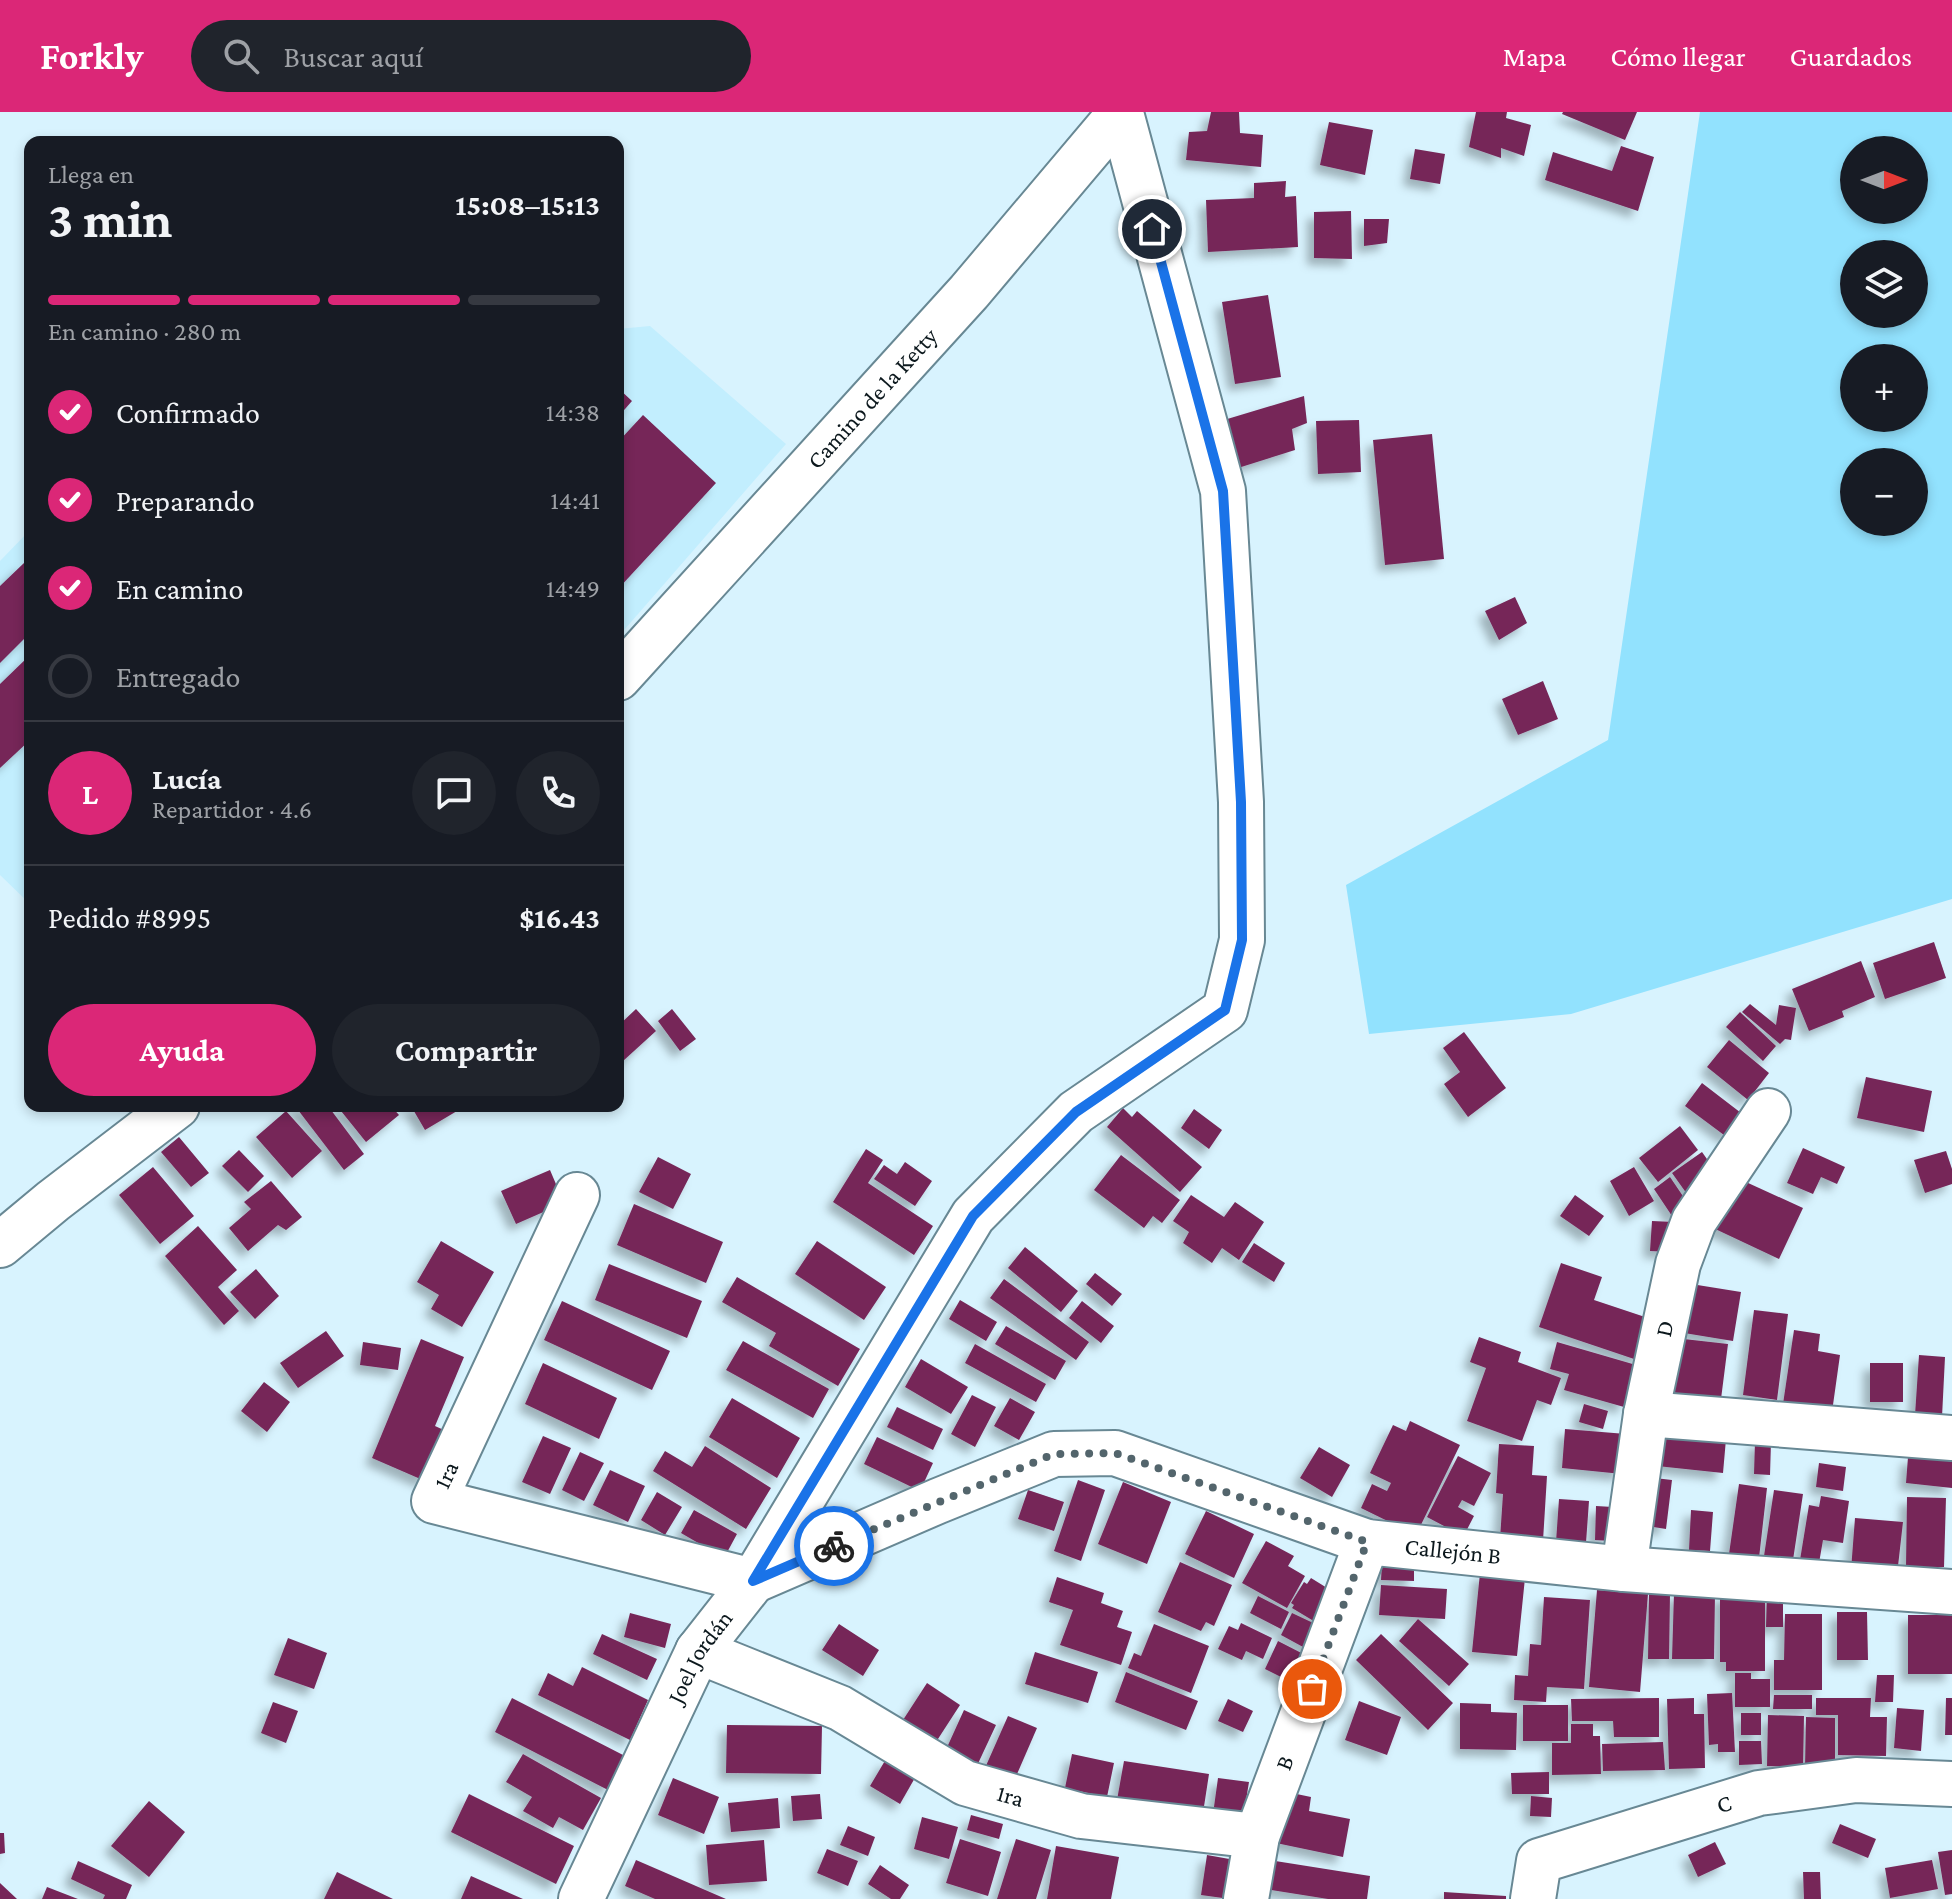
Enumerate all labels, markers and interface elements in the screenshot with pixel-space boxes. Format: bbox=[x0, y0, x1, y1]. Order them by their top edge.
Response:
search box bbox=[191, 20, 751, 92]
icon: search bbox=[219, 34, 263, 78]
text: Forkly bbox=[40, 35, 143, 77]
text: Buscar aquí bbox=[283, 40, 423, 73]
text: Mapa bbox=[1503, 41, 1567, 72]
text: Cómo llegar bbox=[1611, 41, 1746, 72]
text: Guardados bbox=[1790, 41, 1912, 72]
north arrow bbox=[1840, 136, 1928, 224]
map controls bbox=[1840, 136, 1928, 536]
text: Llega en bbox=[48, 160, 134, 189]
text: 15:08–15:13 bbox=[455, 188, 600, 221]
text: 3 min bbox=[48, 190, 172, 248]
pin bbox=[1118, 195, 1186, 263]
icon: home bbox=[1130, 207, 1174, 251]
button: layers bbox=[1840, 240, 1928, 328]
text: En camino · 280 m bbox=[48, 317, 241, 346]
street label: Camino de la Ketty bbox=[801, 321, 943, 474]
button: + bbox=[1840, 344, 1928, 432]
icon: check bbox=[48, 390, 92, 434]
text: Confirmado bbox=[116, 396, 260, 429]
text: 14:38 bbox=[546, 398, 600, 427]
button: − bbox=[1840, 448, 1928, 536]
icon: check bbox=[48, 478, 92, 522]
text: Preparando bbox=[116, 484, 255, 517]
text: 14:41 bbox=[550, 486, 600, 515]
icon: check bbox=[48, 566, 92, 610]
text: En camino bbox=[116, 572, 243, 605]
text: 14:49 bbox=[546, 574, 600, 603]
text: Entregado bbox=[116, 660, 240, 693]
button: chat bbox=[412, 751, 496, 835]
button: phone bbox=[516, 751, 600, 835]
text: Lucía bbox=[152, 762, 222, 795]
text: L bbox=[82, 777, 98, 810]
text: Repartidor · 4.6 bbox=[152, 795, 312, 824]
text: Pedido #8995 bbox=[48, 901, 211, 934]
text: $16.43 bbox=[519, 901, 600, 934]
button: Ayuda bbox=[48, 1004, 316, 1096]
button: Compartir bbox=[332, 1004, 600, 1096]
street label: D bbox=[1649, 1318, 1679, 1339]
street label: 1ra bbox=[428, 1457, 464, 1493]
courier bbox=[794, 1506, 874, 1586]
icon: bike bbox=[812, 1524, 856, 1568]
street label: Callejón B bbox=[1403, 1532, 1502, 1569]
street label: Joel Jordán bbox=[660, 1605, 738, 1709]
pin bbox=[1278, 1655, 1346, 1723]
icon: bag bbox=[1290, 1667, 1334, 1711]
street label: B bbox=[1269, 1752, 1299, 1774]
street label: 1ra bbox=[994, 1779, 1027, 1812]
street label: C bbox=[1713, 1788, 1734, 1818]

